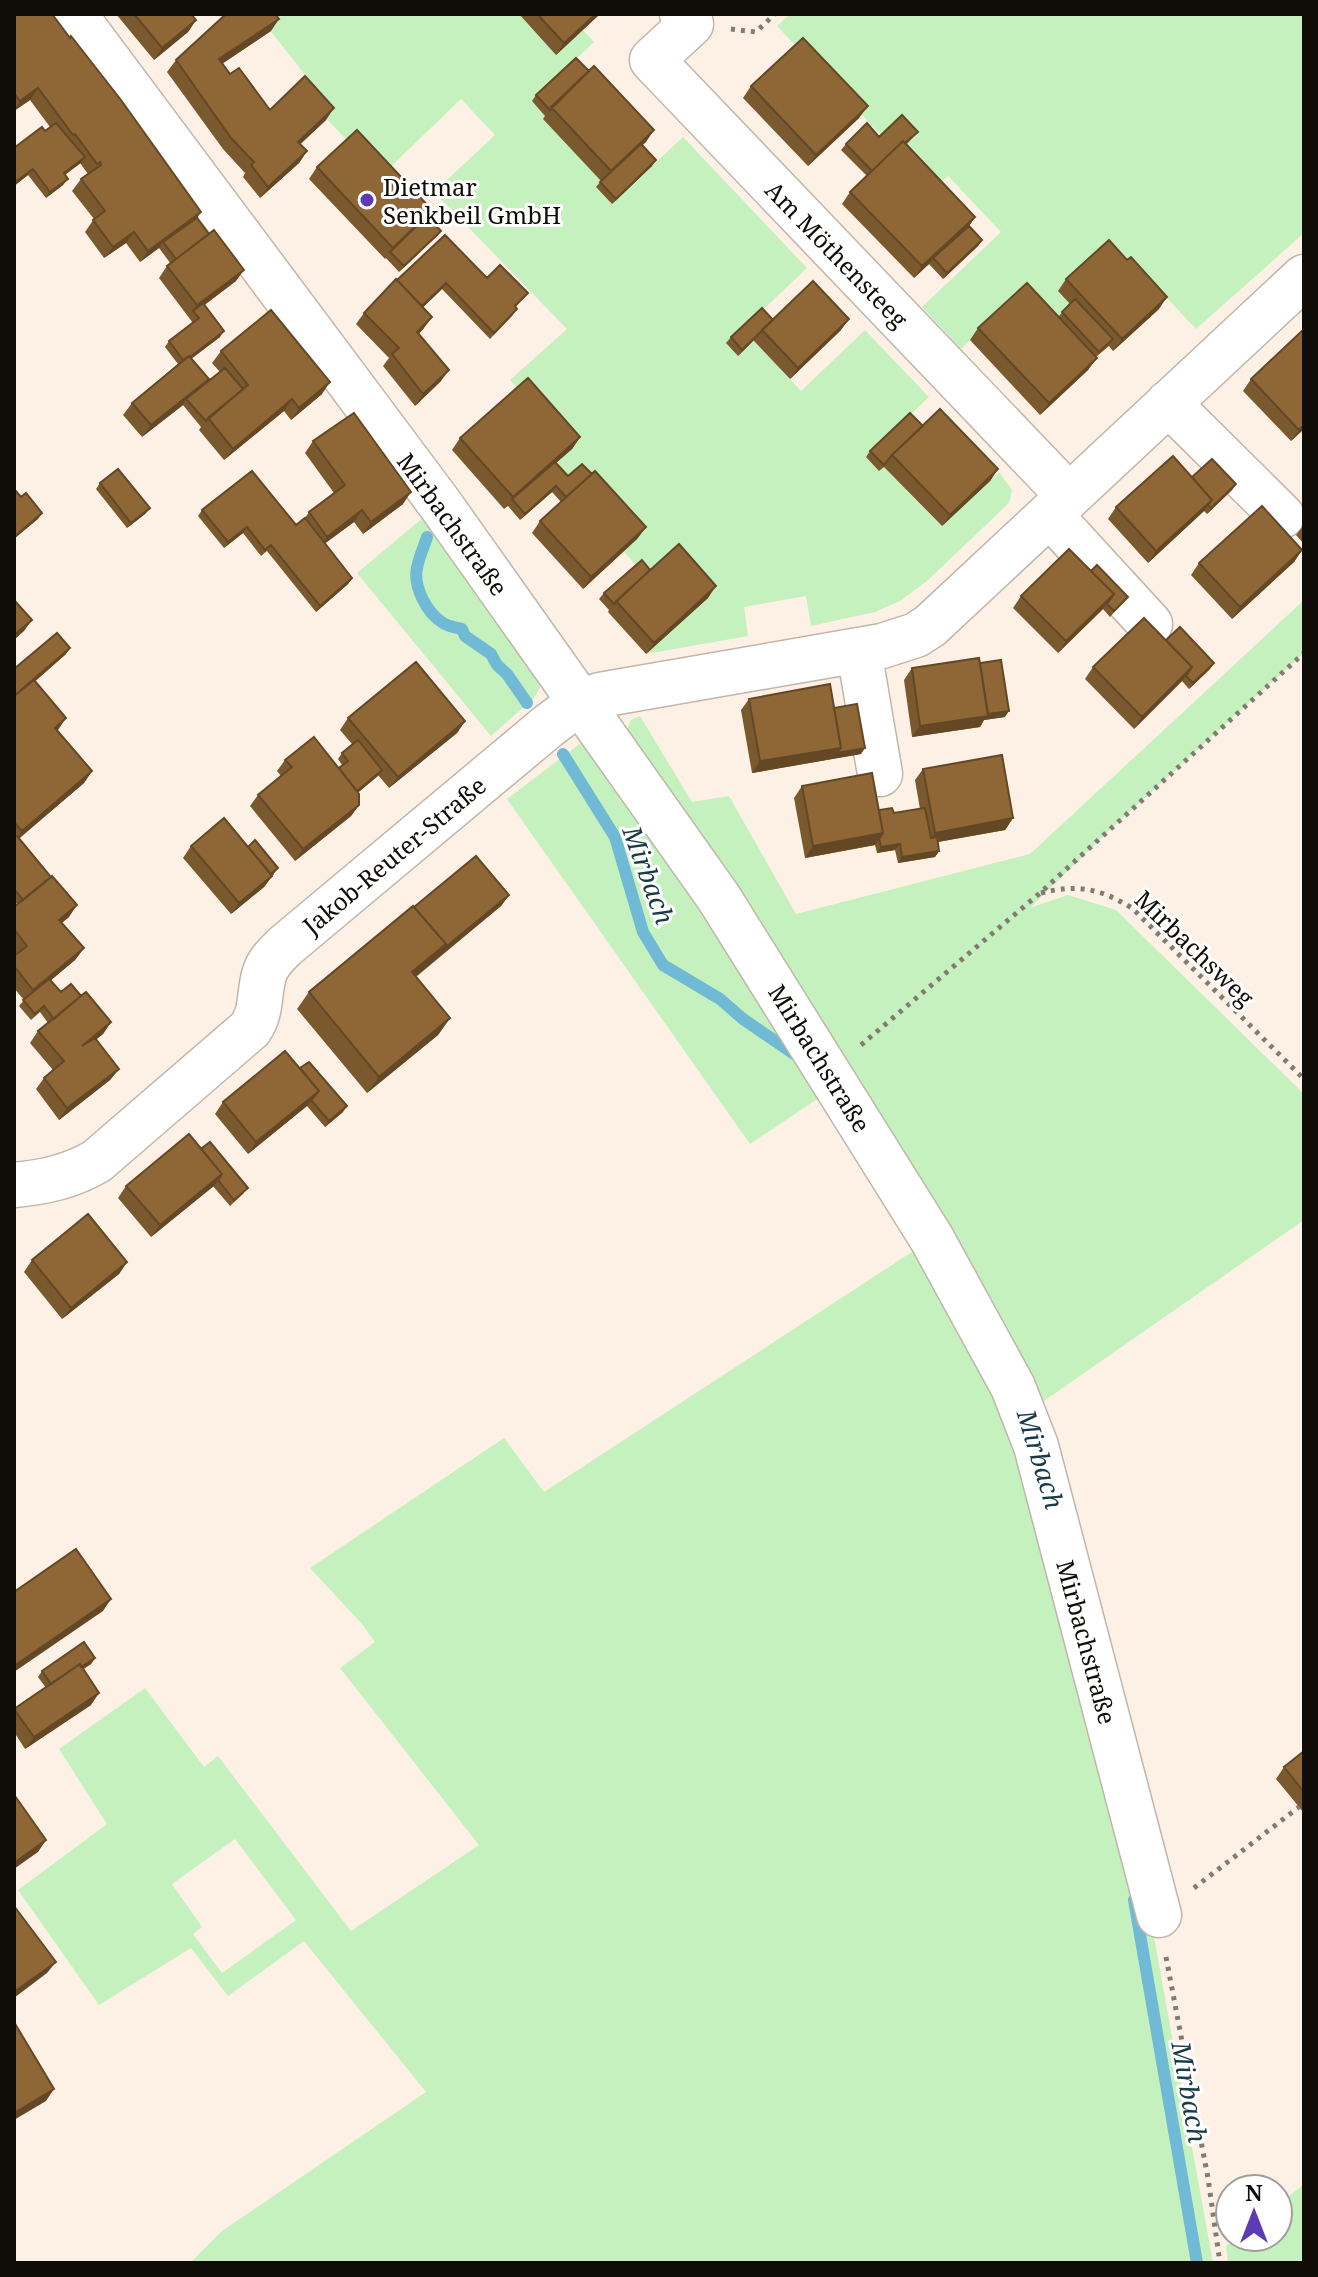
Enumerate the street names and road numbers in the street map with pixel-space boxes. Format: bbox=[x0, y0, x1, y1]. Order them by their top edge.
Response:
street label: Am Möthensteeg bbox=[758, 173, 916, 335]
street label: Mirbachstraße bbox=[390, 446, 516, 602]
street label: Jakob-Reuter-Straße bbox=[295, 769, 493, 942]
street label: Mirbachsweg bbox=[1128, 883, 1262, 1013]
street label: Mirbachstraße bbox=[761, 978, 879, 1138]
street label: Mirbachstraße bbox=[1049, 1556, 1125, 1728]

